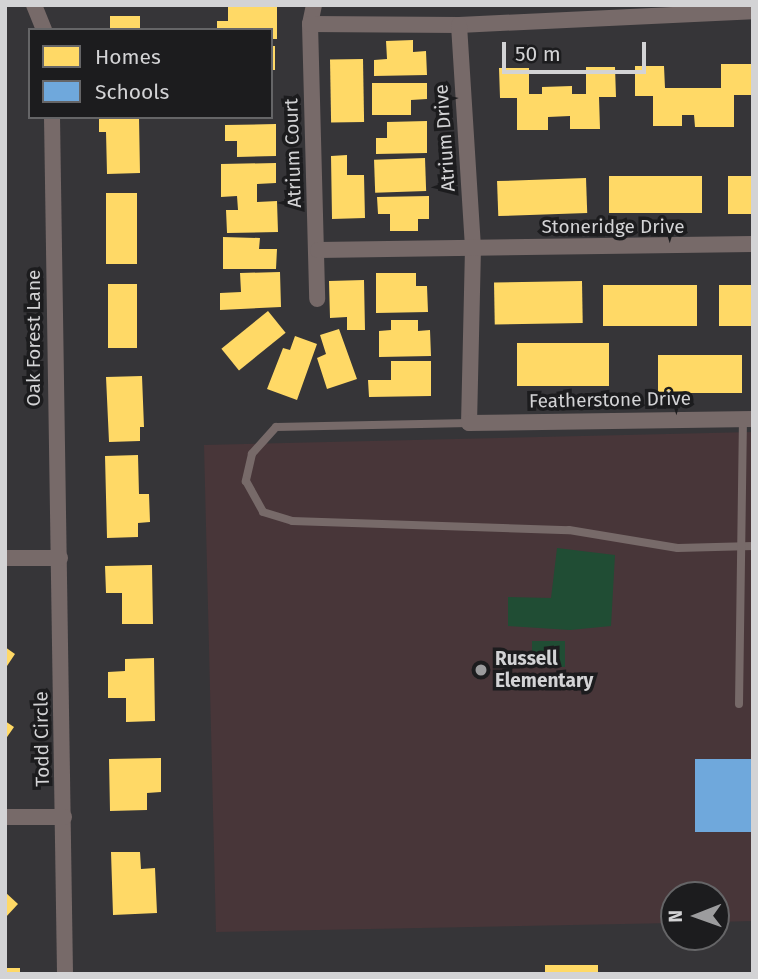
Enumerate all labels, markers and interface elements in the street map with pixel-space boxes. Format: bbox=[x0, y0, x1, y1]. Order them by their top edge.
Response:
legend bbox=[28, 28, 273, 119]
scale bar bbox=[506, 28, 650, 72]
text: 50 m bbox=[515, 41, 561, 67]
text: Homes bbox=[95, 44, 161, 70]
text: Schools bbox=[95, 79, 169, 105]
street label: Atrium Drive bbox=[430, 84, 460, 192]
street label: Atrium Court bbox=[280, 98, 306, 208]
street label: Stoneridge Drive bbox=[541, 216, 685, 238]
street label: Oak Forest Lane bbox=[23, 270, 45, 406]
street label: Featherstone Drive bbox=[529, 387, 691, 413]
place label: Russell Elementary bbox=[495, 648, 593, 692]
marker: Russell Elementary bbox=[473, 662, 489, 678]
street label: Todd Circle bbox=[30, 691, 54, 787]
north arrow bbox=[660, 881, 730, 951]
text: N bbox=[664, 910, 687, 923]

